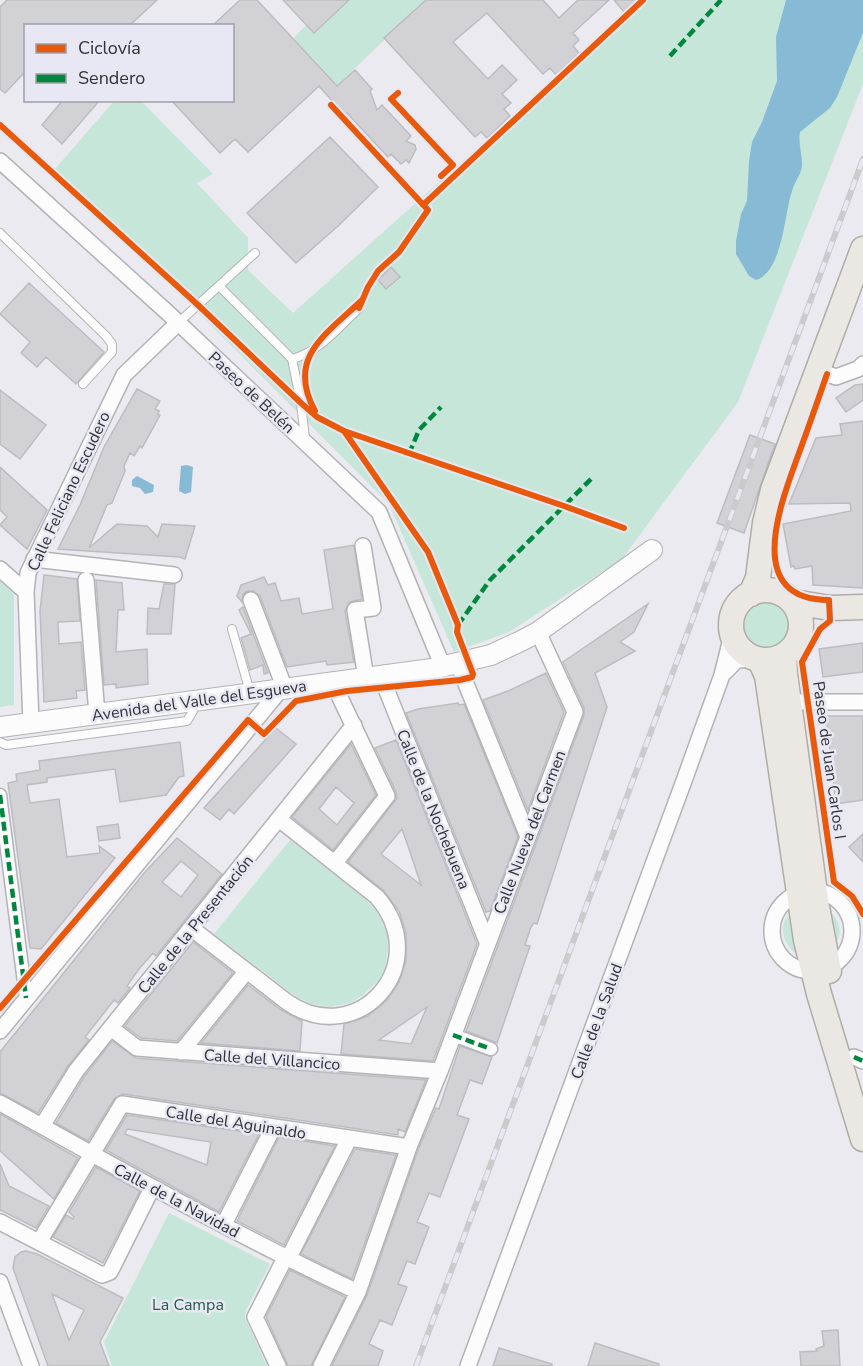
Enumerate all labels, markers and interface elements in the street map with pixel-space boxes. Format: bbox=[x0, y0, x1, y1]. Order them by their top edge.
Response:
legend bbox=[24, 24, 234, 102]
text: Ciclovía bbox=[78, 36, 141, 60]
text: Sendero bbox=[78, 66, 145, 90]
street label: Paseo de Belén bbox=[203, 347, 299, 439]
street label: Calle Feliciano Escudero bbox=[22, 408, 116, 575]
street label: Avenida del Valle del Esgueva bbox=[90, 675, 308, 727]
street label: Paseo de Juan Carlos I bbox=[807, 680, 851, 841]
street label: Calle de la Nochebuena bbox=[391, 726, 475, 893]
street label: Calle Nueva del Carmen bbox=[489, 747, 571, 917]
street label: Calle de la Presentación bbox=[133, 851, 259, 999]
street label: Calle de la Salud bbox=[566, 960, 628, 1082]
street label: Calle del Villancico bbox=[203, 1044, 341, 1076]
street label: Calle del Aguinaldo bbox=[164, 1101, 308, 1145]
street label: Calle de la Navidad bbox=[110, 1158, 243, 1243]
park label: La Campa bbox=[152, 1294, 224, 1316]

